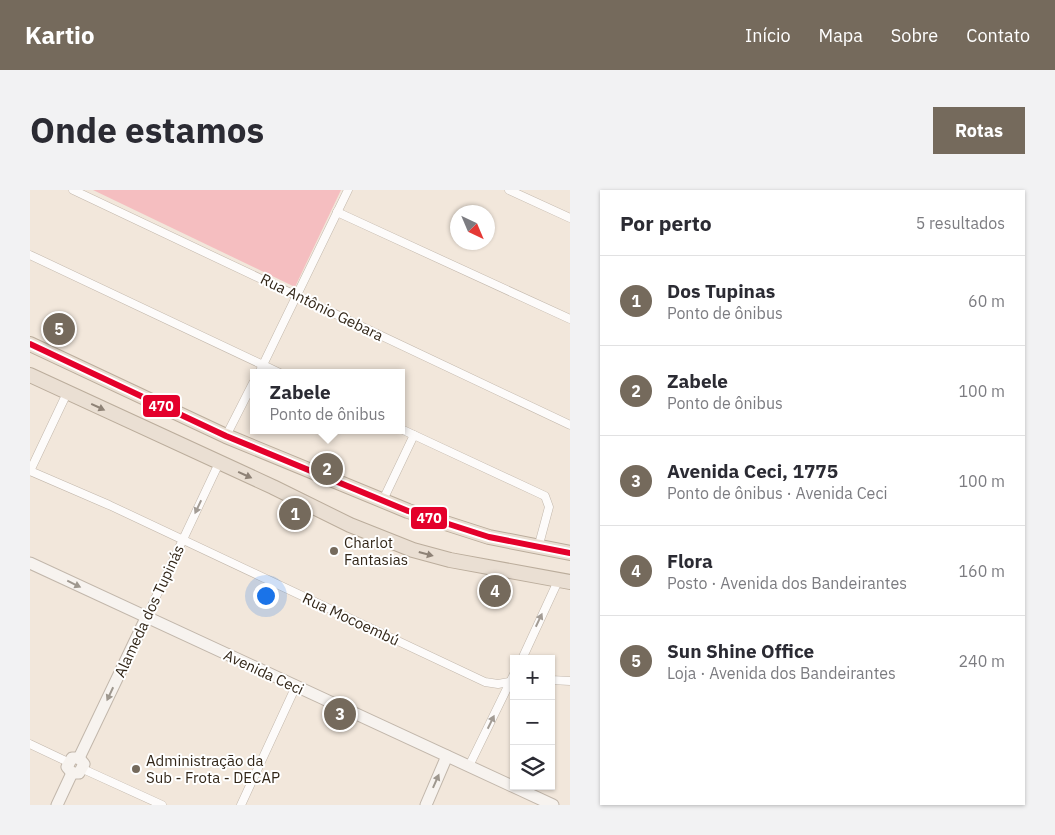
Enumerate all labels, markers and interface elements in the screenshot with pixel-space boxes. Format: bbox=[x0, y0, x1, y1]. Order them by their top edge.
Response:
text: Kartio bbox=[25, 19, 95, 51]
text: Início bbox=[745, 24, 791, 47]
text: Mapa bbox=[819, 24, 863, 47]
text: Sobre bbox=[891, 24, 938, 47]
text: Contato bbox=[966, 24, 1030, 47]
text: Onde estamos bbox=[30, 107, 264, 153]
button: Rotas bbox=[933, 107, 1025, 154]
north arrow bbox=[450, 205, 495, 250]
text: Por perto bbox=[620, 209, 712, 237]
text: 5 resultados bbox=[916, 213, 1005, 233]
street label: Rua Antônio Gebara bbox=[257, 269, 387, 345]
text: Dos Tupinas bbox=[667, 279, 775, 303]
text: 1 bbox=[631, 291, 641, 311]
text: 60 m bbox=[968, 291, 1005, 311]
text: Ponto de ônibus bbox=[667, 303, 783, 323]
pin: 5 bbox=[43, 310, 75, 348]
popup bbox=[250, 369, 405, 434]
text: Zabele bbox=[667, 369, 728, 393]
text: Zabele bbox=[270, 380, 331, 404]
text: 2 bbox=[631, 381, 641, 401]
text: 100 m bbox=[958, 381, 1005, 401]
text: Ponto de ônibus bbox=[667, 393, 783, 413]
line badge: 470 bbox=[142, 394, 181, 418]
text: 470 bbox=[148, 397, 174, 415]
one-way arrow bbox=[91, 403, 105, 411]
text: Ponto de ônibus bbox=[270, 404, 385, 424]
pin: 2 bbox=[311, 450, 343, 488]
text: Avenida Ceci, 1775 bbox=[667, 459, 838, 483]
one-way arrow bbox=[238, 471, 252, 479]
text: 3 bbox=[631, 471, 641, 491]
text: 100 m bbox=[958, 471, 1005, 491]
text: Ponto de ônibus · Avenida Ceci bbox=[667, 483, 887, 503]
pin: 1 bbox=[279, 495, 311, 533]
one-way arrow bbox=[194, 500, 202, 514]
line badge: 470 bbox=[410, 506, 448, 530]
text: 470 bbox=[416, 509, 442, 527]
place label: Charlot Fantasias bbox=[344, 533, 408, 569]
street label: Alameda dos Tupinás bbox=[110, 542, 188, 680]
marker: Charlot Fantasias bbox=[328, 545, 340, 557]
text: Flora bbox=[667, 549, 713, 573]
one-way arrow bbox=[419, 550, 434, 558]
text: 4 bbox=[631, 561, 641, 581]
text: 160 m bbox=[958, 561, 1005, 581]
pin: 4 bbox=[479, 572, 511, 610]
text: Posto · Avenida dos Bandeirantes bbox=[667, 573, 907, 593]
one-way arrow bbox=[67, 580, 81, 588]
your location bbox=[253, 583, 279, 609]
street label: Rua Mocoembú bbox=[300, 588, 402, 650]
one-way arrow bbox=[536, 613, 544, 627]
text: Sun Shine Office bbox=[667, 639, 814, 663]
street label: Avenida Ceci bbox=[221, 645, 307, 699]
text: 5 bbox=[631, 651, 641, 671]
text: 240 m bbox=[958, 651, 1005, 671]
map controls bbox=[510, 655, 555, 790]
button: + bbox=[510, 655, 555, 700]
text: Loja · Avenida dos Bandeirantes bbox=[667, 663, 896, 683]
one-way arrow bbox=[106, 686, 114, 701]
pin: 3 bbox=[324, 695, 356, 733]
button: − bbox=[510, 700, 555, 745]
one-way arrow bbox=[487, 715, 495, 729]
button: layers bbox=[510, 745, 555, 790]
place label: Administração da Sub - Frota - DECAP bbox=[146, 751, 280, 787]
marker: Administração da Sub - Frota - DECAP bbox=[130, 763, 142, 775]
one-way arrow bbox=[433, 774, 441, 788]

